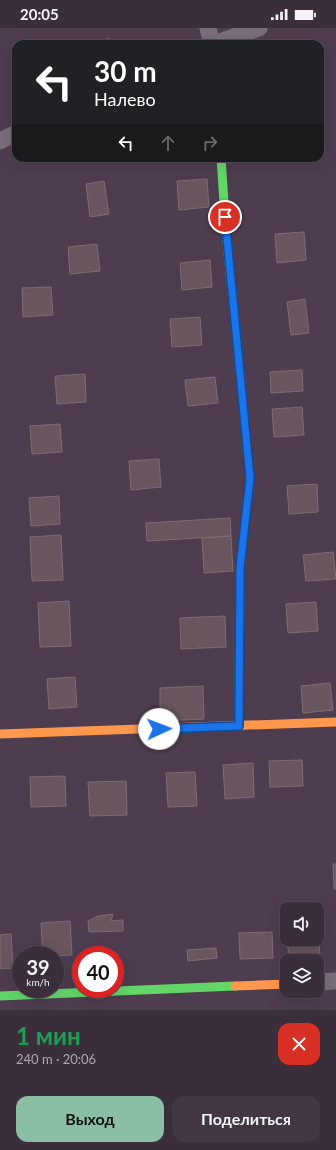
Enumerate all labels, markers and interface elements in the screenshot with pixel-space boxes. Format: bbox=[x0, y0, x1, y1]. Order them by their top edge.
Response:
text: 20:05 bbox=[20, 5, 59, 23]
text: 30 m bbox=[94, 54, 157, 88]
icon: left bbox=[28, 56, 80, 108]
text: Налево bbox=[94, 88, 156, 110]
icon: left bbox=[115, 132, 137, 154]
icon: ahead bbox=[157, 132, 179, 154]
icon: right bbox=[199, 132, 221, 154]
pin bbox=[208, 200, 242, 234]
icon: arrive bbox=[214, 206, 236, 228]
position arrow bbox=[138, 708, 180, 750]
map controls bbox=[280, 902, 324, 998]
button: sound bbox=[280, 902, 324, 946]
speed limit sign: 40 bbox=[72, 946, 124, 998]
button: layers bbox=[280, 954, 324, 998]
text: 39 bbox=[26, 955, 50, 979]
text: km/h bbox=[26, 976, 50, 988]
text: 1 мин bbox=[16, 1021, 81, 1050]
button: close bbox=[278, 1023, 320, 1065]
text: 240 m · 20:06 bbox=[16, 1051, 96, 1067]
button: Выход bbox=[16, 1096, 164, 1142]
button: Поделиться bbox=[172, 1096, 320, 1142]

